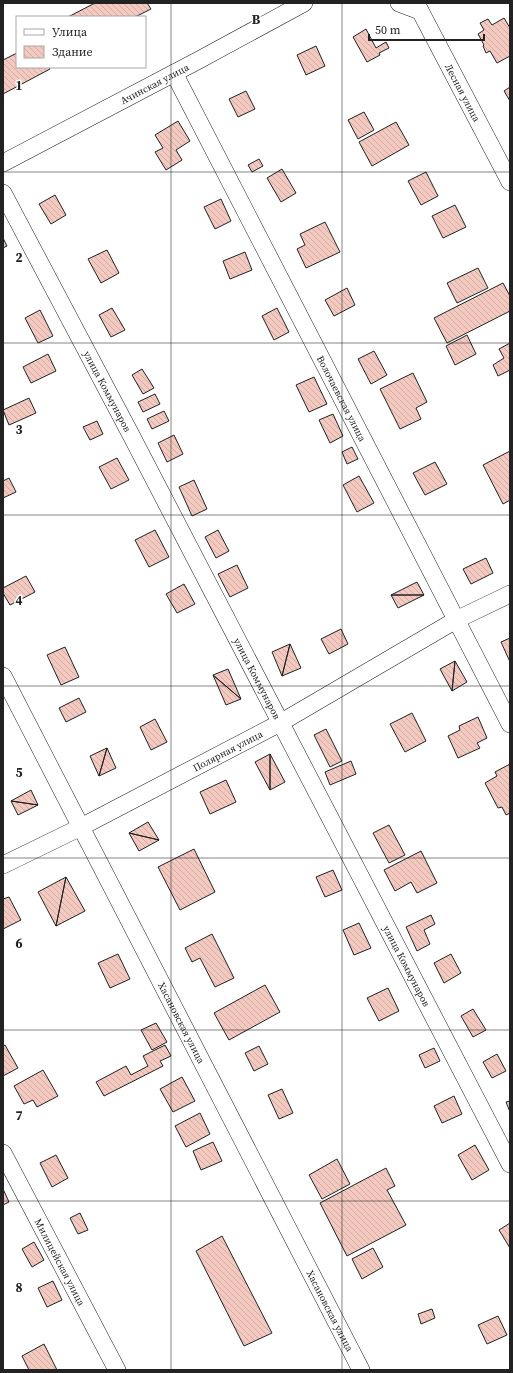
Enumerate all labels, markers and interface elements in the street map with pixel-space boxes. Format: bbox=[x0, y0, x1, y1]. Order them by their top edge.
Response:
text: B bbox=[252, 11, 261, 28]
legend bbox=[16, 16, 146, 68]
scale bar bbox=[369, 16, 484, 42]
text: 50 m bbox=[375, 22, 401, 38]
text: Улица bbox=[52, 24, 88, 40]
text: Здание bbox=[52, 44, 93, 60]
street label: Ачинская улица bbox=[118, 60, 192, 107]
street label: Лесная улица bbox=[442, 61, 484, 125]
text: 1 bbox=[15, 77, 23, 94]
text: 2 bbox=[15, 249, 23, 266]
street label: улица Коммунаров bbox=[81, 348, 134, 434]
street label: Волочаевская улица bbox=[314, 353, 370, 444]
text: 3 bbox=[15, 421, 23, 438]
text: 4 bbox=[15, 592, 23, 609]
street label: улица Коммунаров bbox=[231, 635, 284, 721]
street label: Полярная улица bbox=[190, 726, 265, 774]
text: 5 bbox=[15, 764, 23, 781]
street label: улица Коммунаров bbox=[380, 923, 433, 1009]
text: 6 bbox=[15, 935, 23, 952]
street label: Хасановская улица bbox=[155, 980, 209, 1066]
text: 7 bbox=[15, 1107, 23, 1124]
street label: Милицейская улица bbox=[32, 1216, 89, 1308]
street label: Хасановская улица bbox=[304, 1268, 357, 1354]
text: 8 bbox=[15, 1279, 23, 1296]

